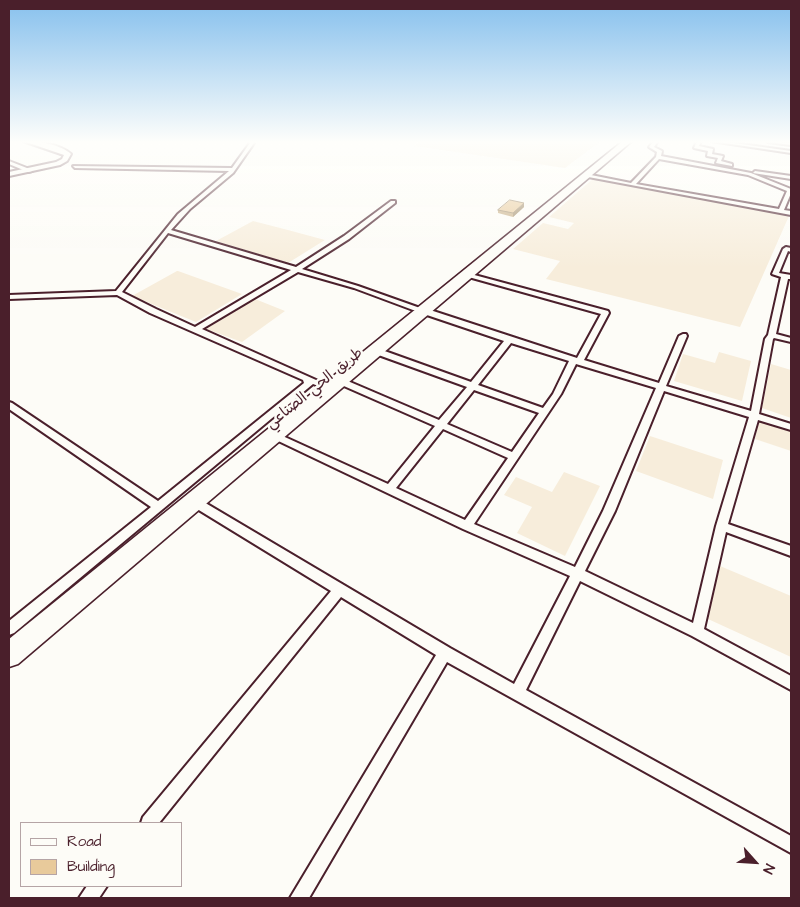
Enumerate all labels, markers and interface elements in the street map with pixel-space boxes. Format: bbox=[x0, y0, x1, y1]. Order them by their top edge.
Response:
street label: طريق الحي الصناعي bbox=[263, 344, 367, 434]
legend bbox=[20, 822, 182, 887]
text: Road bbox=[67, 831, 101, 852]
north arrow bbox=[730, 837, 780, 887]
text: Building bbox=[67, 856, 115, 877]
text: N bbox=[758, 860, 779, 877]

